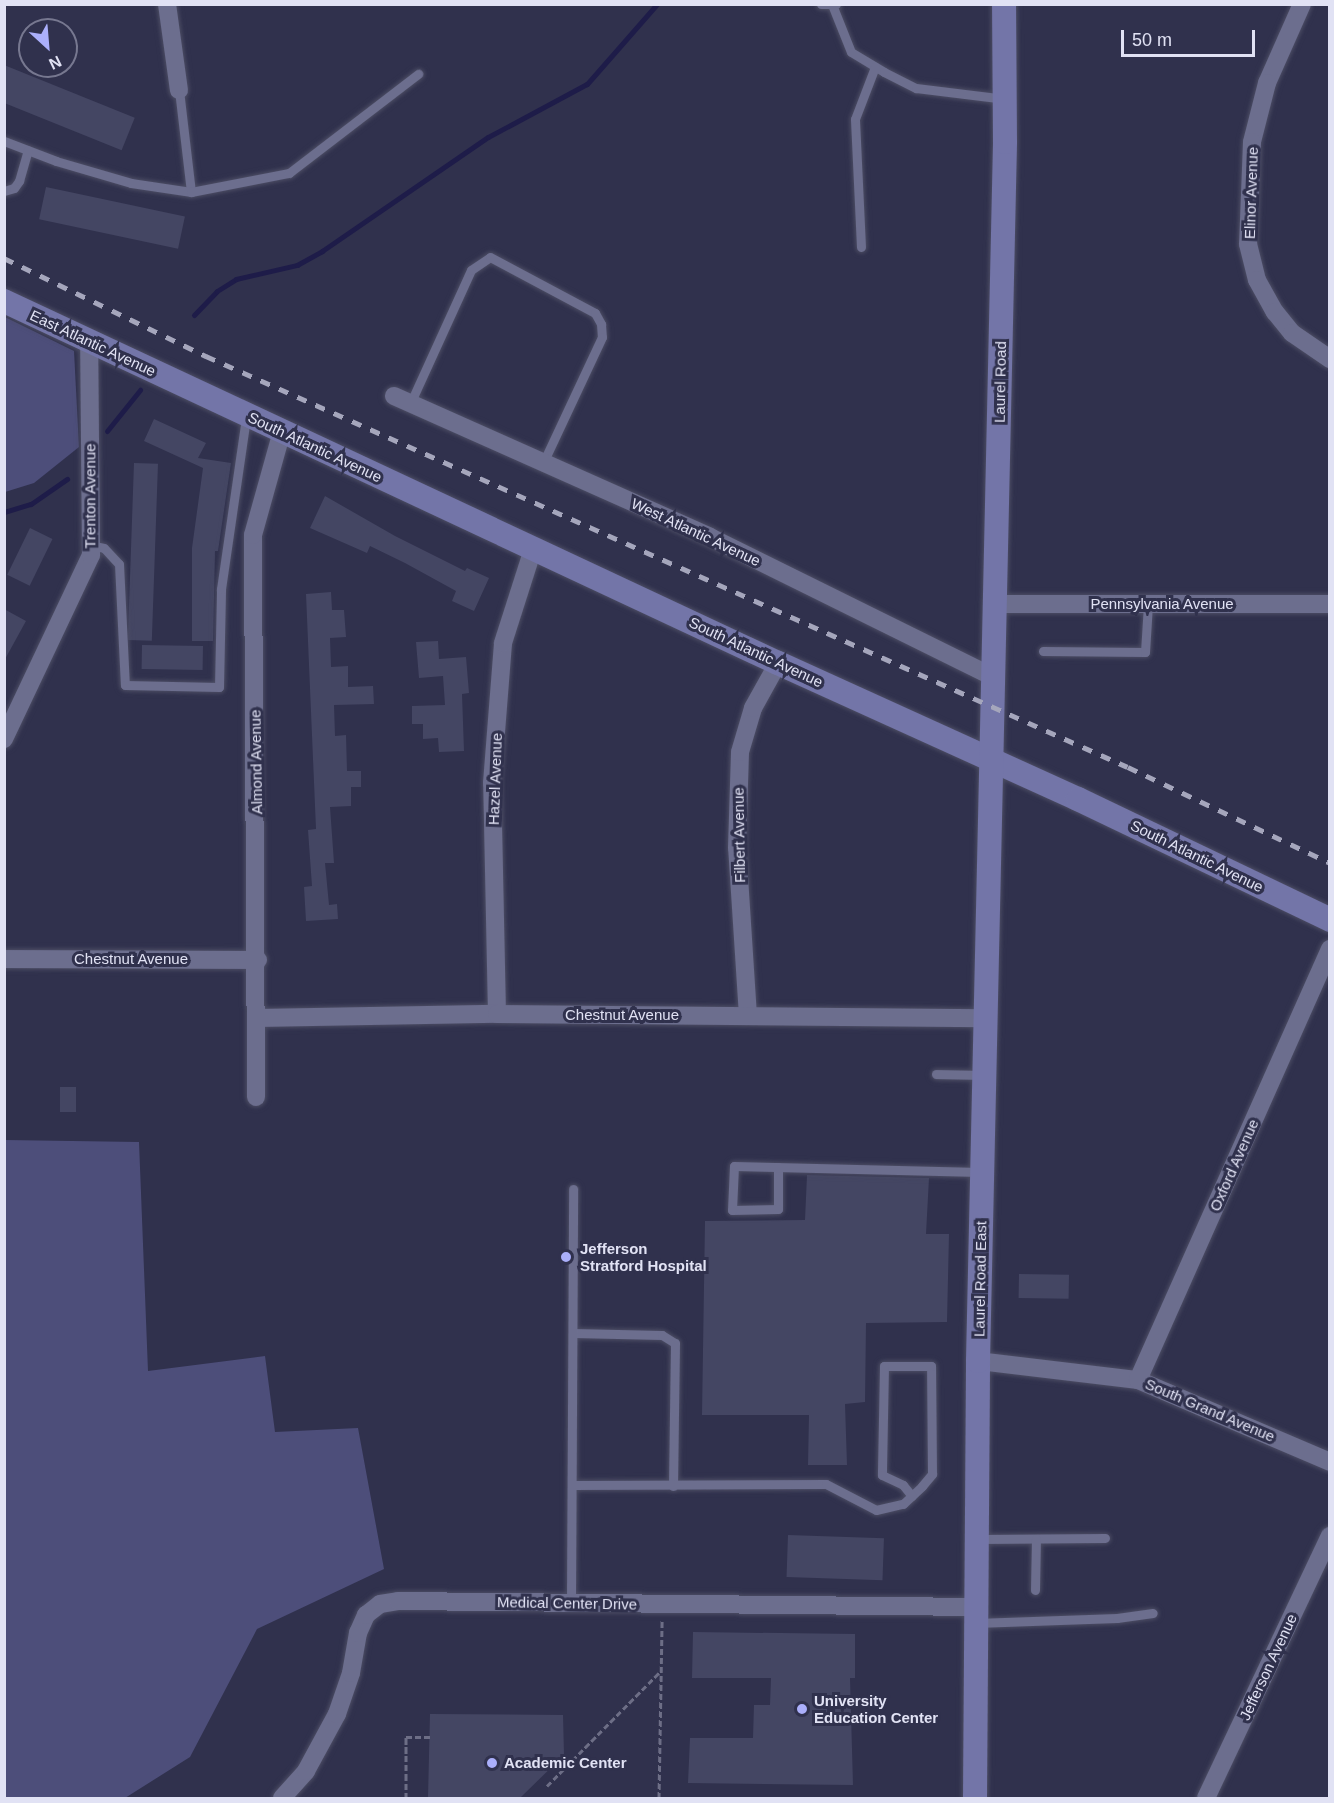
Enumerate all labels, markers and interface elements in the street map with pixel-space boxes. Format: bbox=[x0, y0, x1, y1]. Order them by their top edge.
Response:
north arrow bbox=[18, 18, 78, 78]
scale bar bbox=[1124, 18, 1258, 56]
text: 50 m bbox=[1132, 30, 1172, 50]
text: N bbox=[46, 53, 64, 73]
street label: Elinor Avenue bbox=[1240, 146, 1262, 240]
street label: East Atlantic Avenue bbox=[27, 306, 159, 380]
street label: Laurel Road bbox=[990, 341, 1010, 423]
street label: South Atlantic Avenue bbox=[244, 408, 386, 486]
street label: Trenton Avenue bbox=[81, 443, 99, 549]
street label: West Atlantic Avenue bbox=[628, 494, 764, 570]
street label: Pennsylvania Avenue bbox=[1090, 595, 1234, 613]
street label: South Atlantic Avenue bbox=[685, 613, 827, 691]
street label: Almond Avenue bbox=[246, 709, 266, 815]
street label: Hazel Avenue bbox=[484, 732, 506, 826]
street label: Filbert Avenue bbox=[729, 787, 749, 883]
street label: South Atlantic Avenue bbox=[1127, 816, 1267, 896]
street label: Chestnut Avenue bbox=[74, 950, 188, 968]
street label: Chestnut Avenue bbox=[565, 1006, 679, 1024]
street label: Oxford Avenue bbox=[1205, 1116, 1263, 1214]
street label: Laurel Road East bbox=[970, 1221, 990, 1337]
place label: Jefferson Stratford Hospital bbox=[580, 1239, 707, 1274]
marker: Jefferson Stratford Hospital bbox=[557, 1248, 575, 1266]
street label: South Grand Avenue bbox=[1142, 1374, 1278, 1446]
street label: Medical Center Drive bbox=[497, 1593, 637, 1613]
street label: Jefferson Avenue bbox=[1235, 1611, 1301, 1723]
place label: University Education Center bbox=[814, 1691, 938, 1726]
marker: University Education Center bbox=[795, 1702, 809, 1716]
place label: Academic Center bbox=[504, 1754, 627, 1772]
marker: Academic Center bbox=[485, 1756, 499, 1770]

